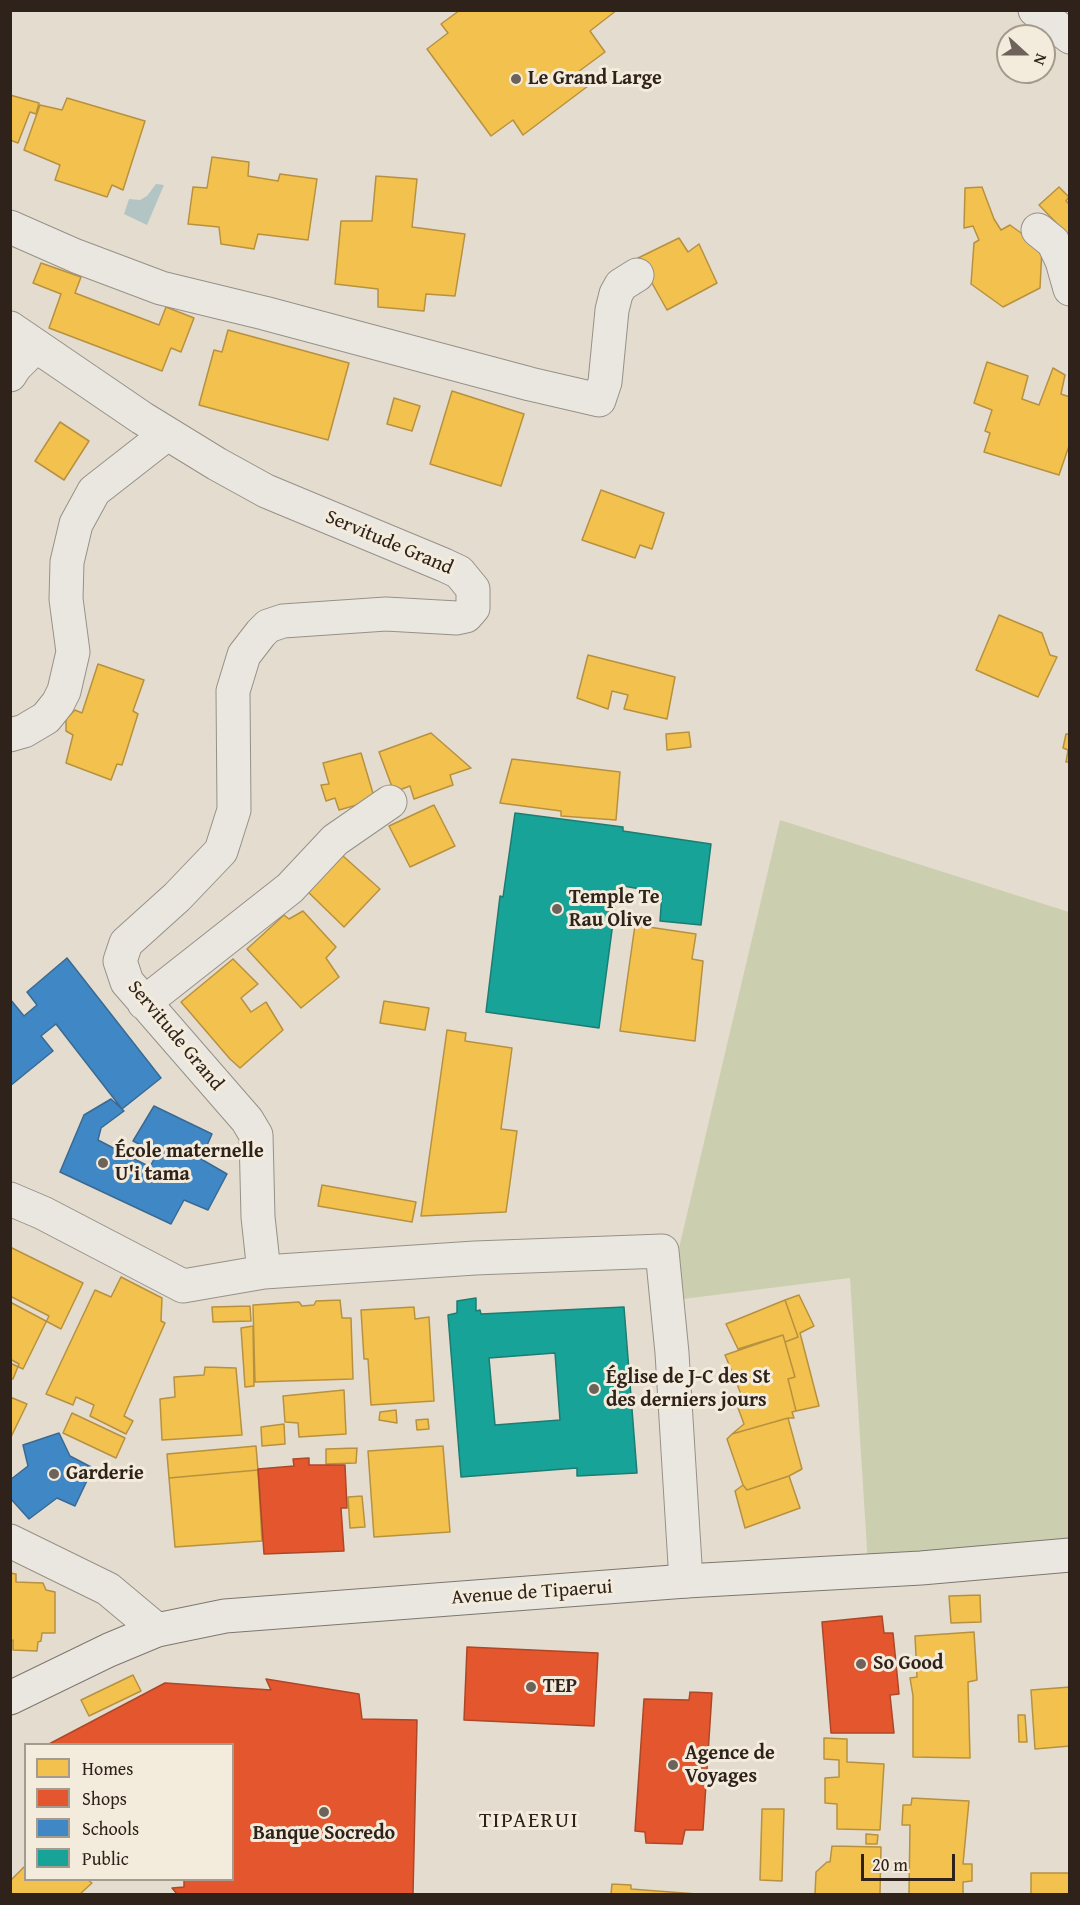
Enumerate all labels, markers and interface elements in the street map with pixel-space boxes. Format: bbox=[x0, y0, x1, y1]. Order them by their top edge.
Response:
north arrow bbox=[996, 24, 1056, 84]
text: N bbox=[1028, 50, 1054, 69]
place label: Le Grand Large bbox=[528, 67, 662, 91]
marker: Le Grand Large bbox=[509, 72, 523, 86]
street label: Servitude Grand bbox=[321, 505, 457, 581]
place label: Temple Te Rau Olive bbox=[569, 886, 660, 933]
marker: Temple Te Rau Olive bbox=[550, 902, 564, 916]
street label: Servitude Grand bbox=[122, 976, 228, 1096]
place label: École maternelle U'i tama bbox=[115, 1140, 264, 1187]
marker: École maternelle U'i tama bbox=[96, 1156, 110, 1170]
place label: Église de J-C des St des derniers jours bbox=[606, 1366, 770, 1413]
marker: Église de J-C des St des derniers jours bbox=[587, 1382, 601, 1396]
place label: Garderie bbox=[66, 1462, 144, 1486]
marker: Garderie bbox=[47, 1467, 61, 1481]
street label: Avenue de Tipaerui bbox=[451, 1575, 613, 1611]
place label: So Good bbox=[873, 1652, 943, 1676]
marker: So Good bbox=[854, 1657, 868, 1671]
place label: TEP bbox=[543, 1675, 577, 1699]
marker: TEP bbox=[524, 1680, 538, 1694]
place label: Agence de Voyages bbox=[685, 1742, 775, 1789]
legend bbox=[24, 1743, 234, 1881]
text: Homes bbox=[82, 1755, 133, 1782]
marker: Agence de Voyages bbox=[666, 1758, 680, 1772]
text: Shops bbox=[82, 1785, 127, 1812]
marker: Banque Socredo bbox=[317, 1805, 331, 1819]
district label: TIPAERUI bbox=[479, 1808, 579, 1834]
text: Schools bbox=[82, 1815, 139, 1842]
place label: Banque Socredo bbox=[253, 1822, 395, 1846]
scale bar bbox=[864, 1842, 958, 1880]
text: Public bbox=[82, 1845, 129, 1872]
text: 20 m bbox=[872, 1851, 908, 1878]

